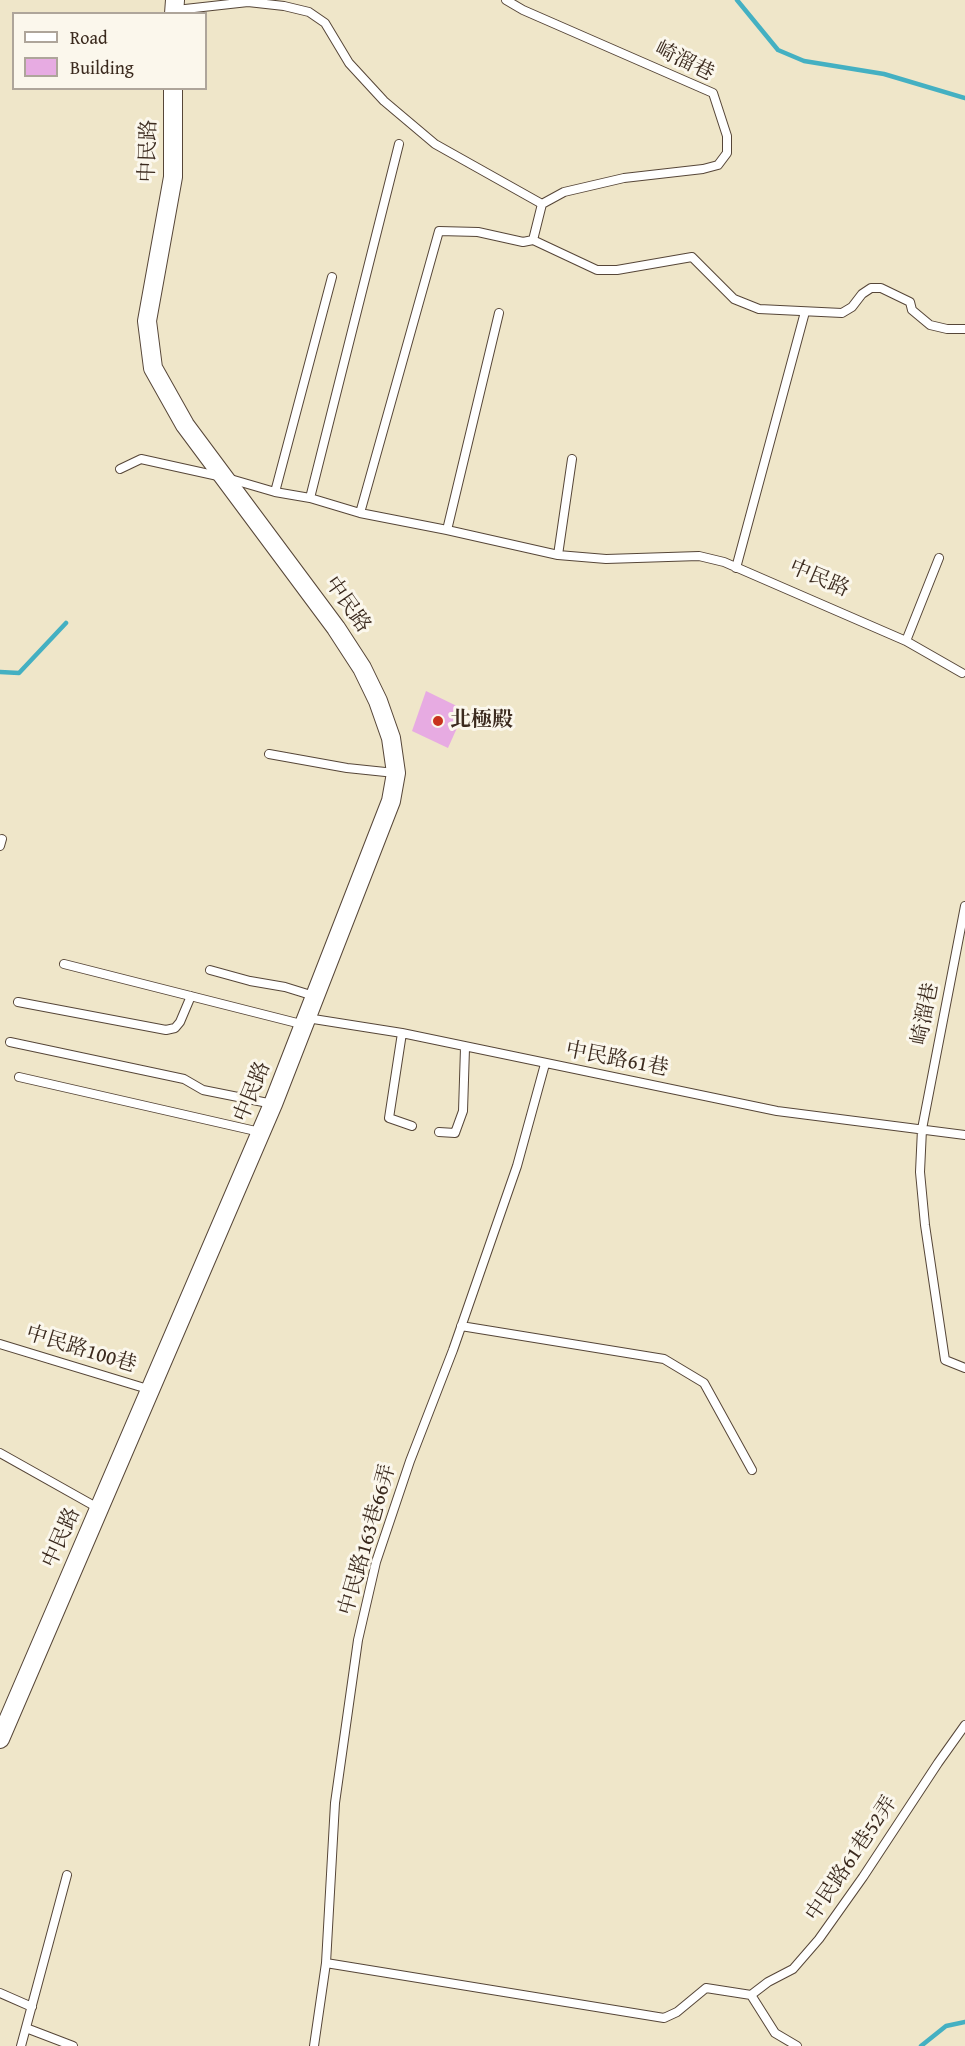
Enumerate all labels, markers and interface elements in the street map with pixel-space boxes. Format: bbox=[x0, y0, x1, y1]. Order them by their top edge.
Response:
legend bbox=[12, 12, 207, 90]
text: Road bbox=[70, 24, 108, 51]
street label: 崎溜巷 bbox=[650, 37, 718, 87]
text: Building bbox=[70, 54, 134, 81]
street label: 中民路 bbox=[135, 119, 163, 183]
street label: 中民路 bbox=[785, 555, 853, 603]
street label: 中民路 bbox=[319, 572, 375, 638]
place label: 北極殿 bbox=[450, 708, 513, 734]
marker: 北極殿 bbox=[431, 714, 445, 728]
street label: 崎溜巷 bbox=[908, 981, 944, 1047]
street label: 中民路61巷 bbox=[563, 1038, 671, 1082]
street label: 中民路 bbox=[230, 1058, 276, 1126]
street label: 中民路100巷 bbox=[23, 1321, 139, 1379]
street label: 中民路163巷66弄 bbox=[334, 1462, 402, 1618]
street label: 中民路 bbox=[38, 1504, 86, 1572]
street label: 中民路61巷52弄 bbox=[801, 1792, 903, 1926]

